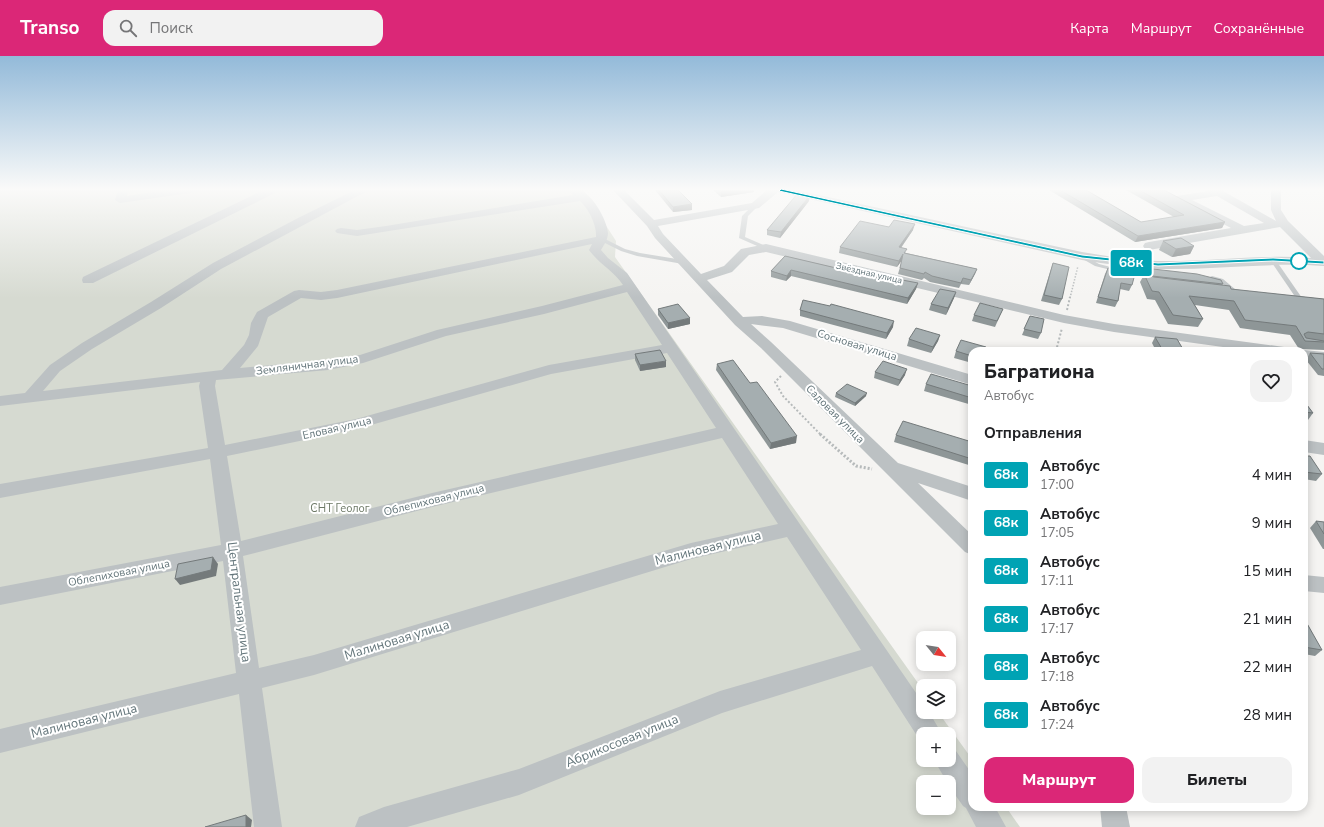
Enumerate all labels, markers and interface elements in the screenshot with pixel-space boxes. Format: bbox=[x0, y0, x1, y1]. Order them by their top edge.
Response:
search box bbox=[103, 10, 383, 46]
text: Transo bbox=[20, 15, 79, 41]
icon: search bbox=[117, 17, 139, 39]
text: Поиск bbox=[149, 18, 193, 38]
text: Карта bbox=[1070, 19, 1109, 38]
text: Маршрут bbox=[1131, 19, 1192, 38]
text: Сохранённые bbox=[1214, 19, 1304, 38]
line badge: 68к bbox=[1108, 250, 1154, 276]
unlabelled marker bbox=[1290, 252, 1308, 270]
text: 68к bbox=[1119, 253, 1143, 272]
street label: Звёздная улица bbox=[835, 260, 904, 287]
street label: Сосновая улица bbox=[815, 326, 899, 364]
street label: Земляничная улица bbox=[255, 351, 359, 379]
text: Багратиона bbox=[984, 359, 1095, 385]
button: heart bbox=[1250, 360, 1292, 402]
street label: Садовая улица bbox=[802, 381, 868, 447]
text: Автобус bbox=[984, 387, 1034, 405]
street label: Еловая улица bbox=[301, 413, 373, 443]
text: Отправления bbox=[984, 423, 1082, 443]
text: Автобус bbox=[1040, 456, 1100, 476]
text: 68к bbox=[994, 465, 1018, 484]
text: 4 мин bbox=[1252, 465, 1292, 485]
text: 17:00 bbox=[1040, 476, 1074, 494]
street label: Облепиховая улица bbox=[382, 480, 486, 520]
park label: СНТ Геолог bbox=[310, 501, 370, 516]
text: Автобус bbox=[1040, 504, 1100, 524]
text: 68к bbox=[994, 513, 1018, 532]
text: 9 мин bbox=[1252, 513, 1292, 533]
text: 17:05 bbox=[1040, 524, 1074, 542]
street label: Малиновая улица bbox=[653, 526, 763, 570]
street label: Центральная улица bbox=[223, 541, 255, 663]
text: Автобус bbox=[1040, 552, 1100, 572]
street label: Облепиховая улица bbox=[67, 556, 171, 590]
text: 68к bbox=[994, 561, 1018, 580]
text: 15 мин bbox=[1243, 561, 1292, 581]
text: 17:11 bbox=[1040, 572, 1074, 590]
text: Автобус bbox=[1040, 600, 1100, 620]
text: 68к bbox=[994, 609, 1018, 628]
text: 21 мин bbox=[1243, 609, 1292, 629]
street label: Малиновая улица bbox=[342, 615, 452, 665]
text: 17:17 bbox=[1040, 620, 1074, 638]
north arrow bbox=[916, 631, 956, 671]
map controls bbox=[916, 631, 956, 815]
text: Автобус bbox=[1040, 648, 1100, 668]
text: 68к bbox=[994, 657, 1018, 676]
text: 22 мин bbox=[1243, 657, 1292, 677]
text: 17:18 bbox=[1040, 668, 1074, 686]
button: layers bbox=[916, 679, 956, 719]
text: Автобус bbox=[1040, 696, 1100, 716]
street label: Малиновая улица bbox=[29, 699, 139, 743]
text: 68к bbox=[994, 705, 1018, 724]
text: 28 мин bbox=[1243, 705, 1292, 725]
street label: Абрикосовая улица bbox=[563, 710, 681, 772]
text: 17:24 bbox=[1040, 716, 1074, 734]
button: + bbox=[916, 727, 956, 767]
button: Маршрут bbox=[984, 757, 1134, 803]
button: Билеты bbox=[1142, 757, 1292, 803]
button: − bbox=[916, 775, 956, 815]

